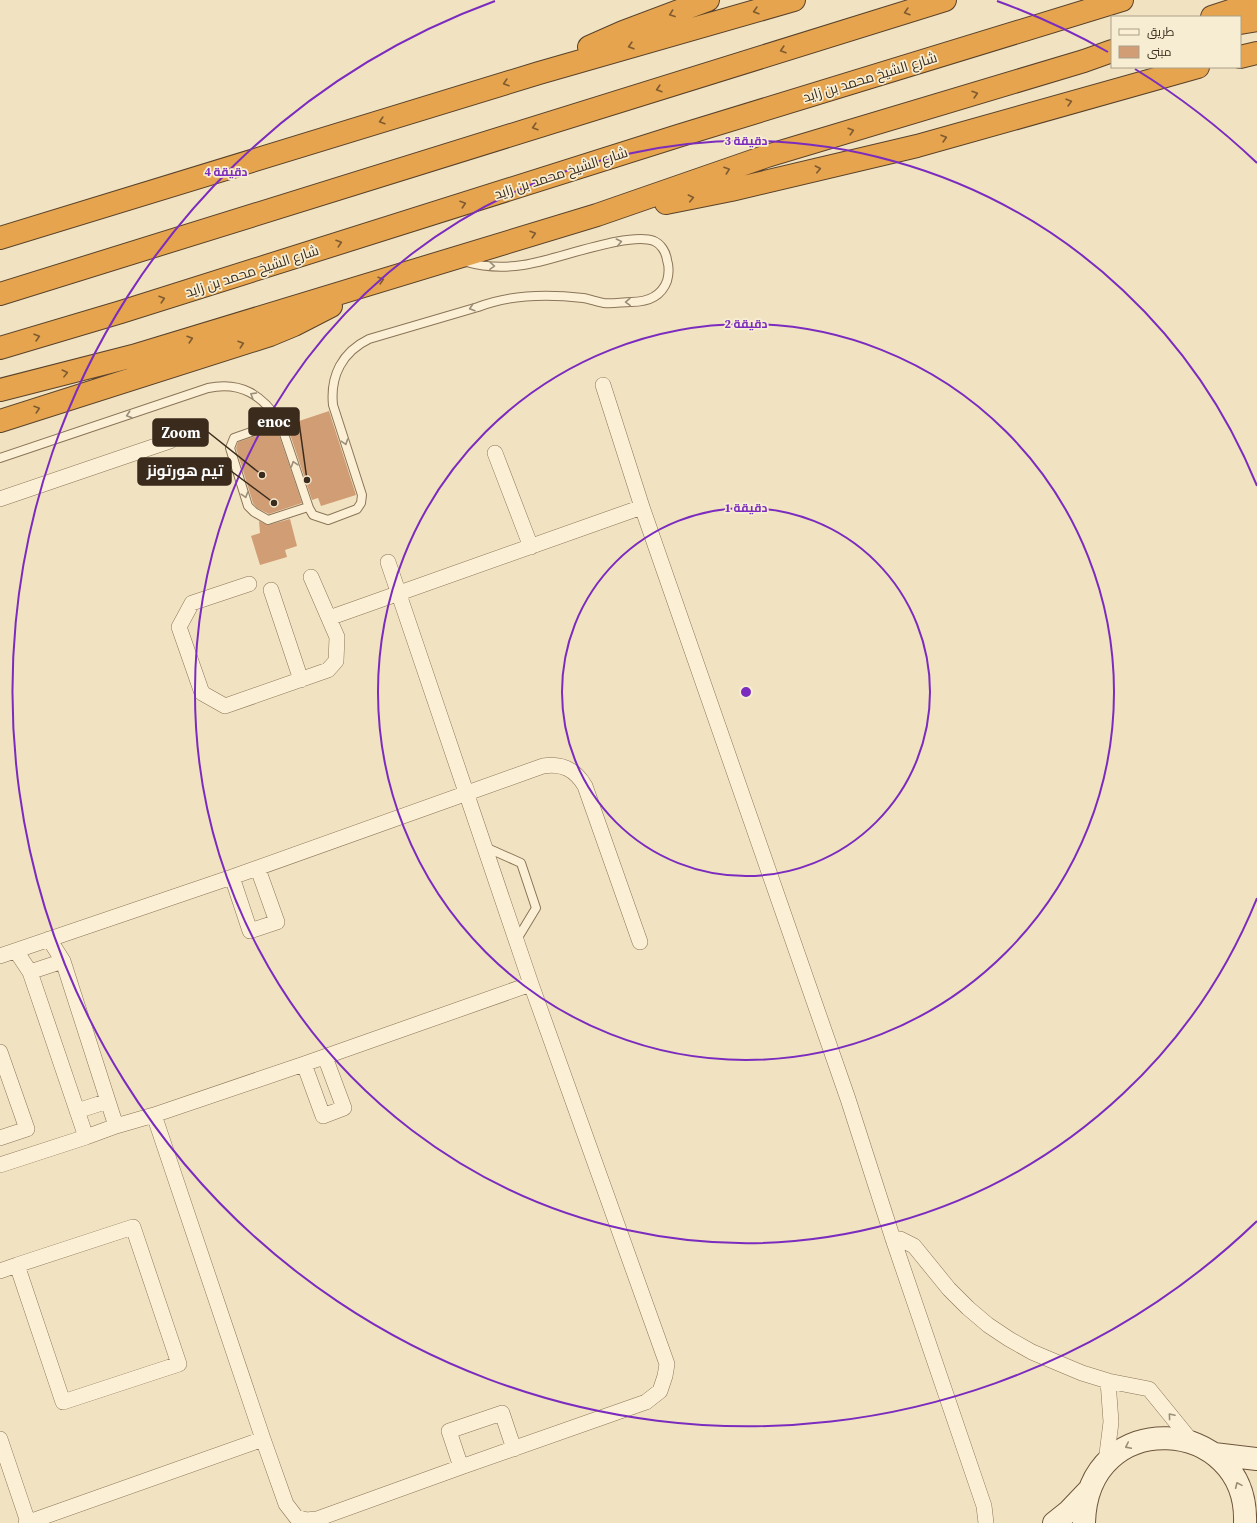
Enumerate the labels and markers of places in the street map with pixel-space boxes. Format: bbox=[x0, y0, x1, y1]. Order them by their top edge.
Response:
callout: enoc bbox=[249, 408, 299, 435]
callout: Zoom bbox=[153, 419, 208, 446]
callout: تيم هورتونز bbox=[138, 458, 231, 485]
centre of rings bbox=[739, 685, 753, 699]

